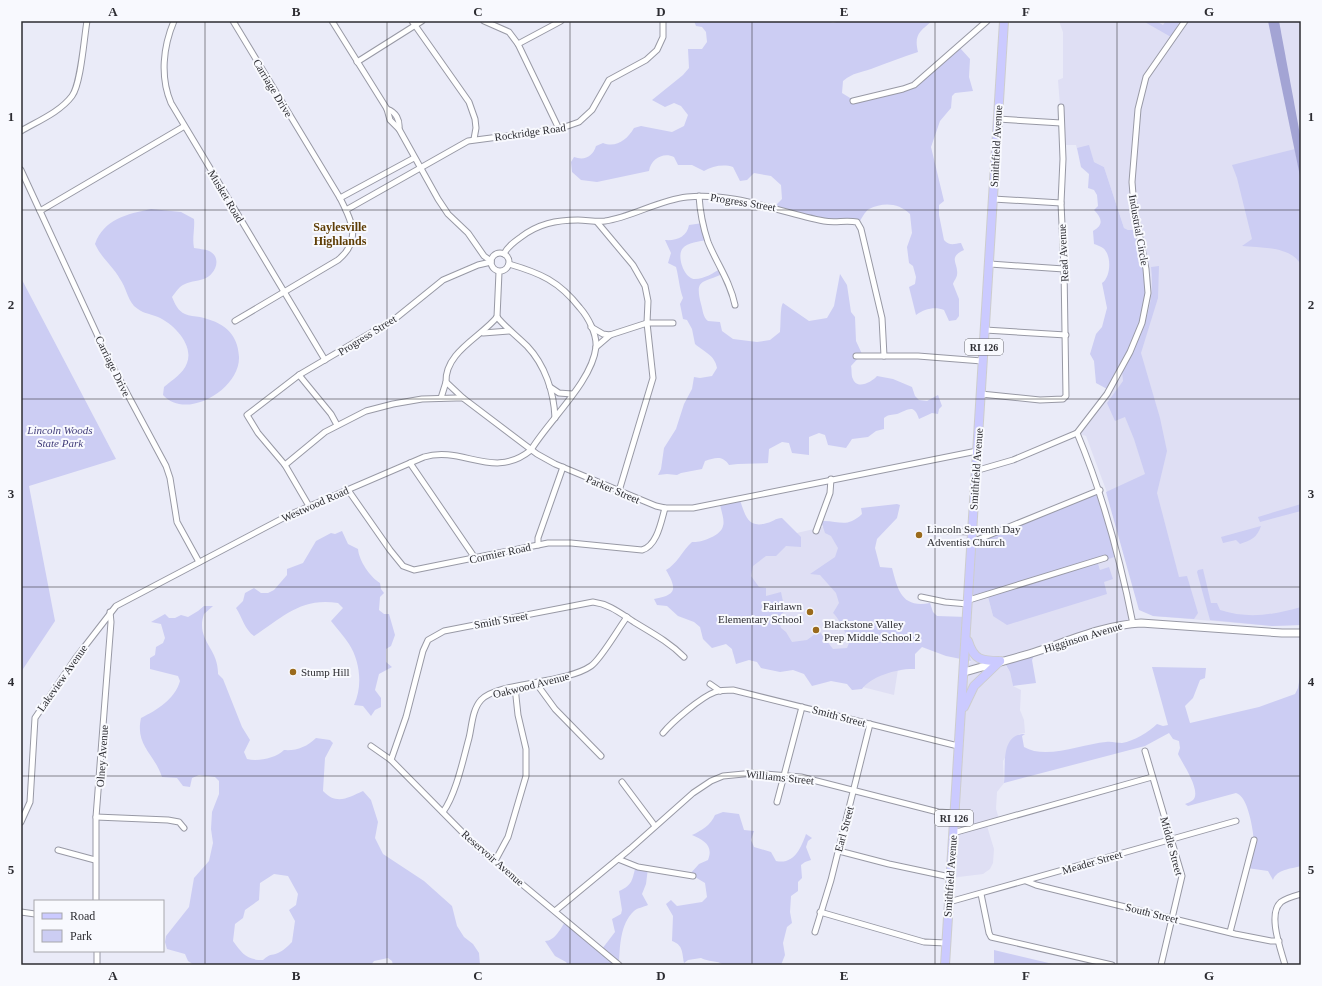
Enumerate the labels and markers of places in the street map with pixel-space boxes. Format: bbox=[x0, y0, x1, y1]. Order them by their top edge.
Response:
place label: Lincoln Seventh Day Adventist Church bbox=[927, 523, 1021, 548]
marker: Lincoln Seventh Day Adventist Church bbox=[914, 530, 924, 540]
place label: Fairlawn Elementary School bbox=[718, 600, 802, 625]
marker: Fairlawn Elementary School bbox=[805, 607, 815, 617]
place label: Blackstone Valley Prep Middle School 2 bbox=[824, 618, 920, 643]
marker: Blackstone Valley Prep Middle School 2 bbox=[811, 625, 821, 635]
place label: Stump Hill bbox=[301, 666, 350, 678]
marker: Stump Hill bbox=[288, 667, 298, 677]

